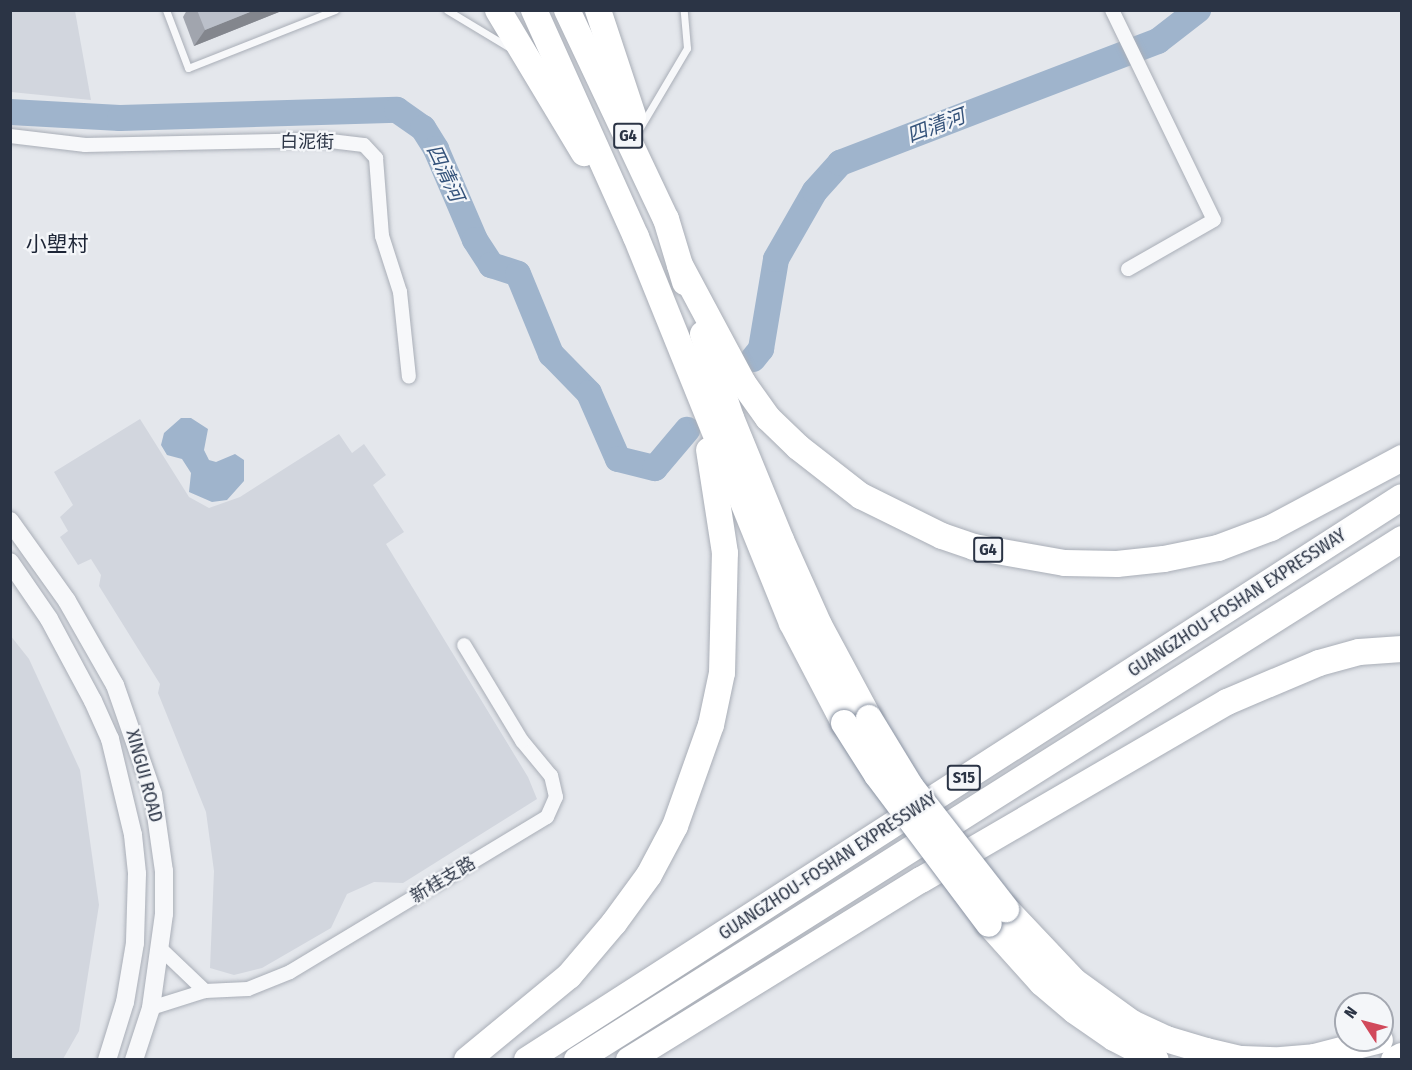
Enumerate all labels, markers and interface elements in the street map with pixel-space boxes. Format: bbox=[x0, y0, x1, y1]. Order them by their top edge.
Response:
water label: 四清河 bbox=[904, 104, 968, 148]
road number: G4 bbox=[613, 123, 643, 149]
street label: 白泥街 bbox=[280, 131, 334, 153]
water label: 四清河 bbox=[421, 141, 469, 205]
district label: 小塱村 bbox=[26, 231, 88, 257]
street label: GUANGZHOU-FOSHAN EXPRESSWAY bbox=[1124, 524, 1350, 682]
road number: G4 bbox=[973, 537, 1003, 563]
street label: XINGUI ROAD bbox=[121, 727, 167, 825]
road number: S15 bbox=[946, 765, 982, 791]
street label: GUANGZHOU-FOSHAN EXPRESSWAY bbox=[715, 787, 941, 945]
street label: 新桂支路 bbox=[407, 852, 479, 908]
north arrow bbox=[1334, 992, 1394, 1052]
text: N bbox=[1340, 1003, 1361, 1022]

